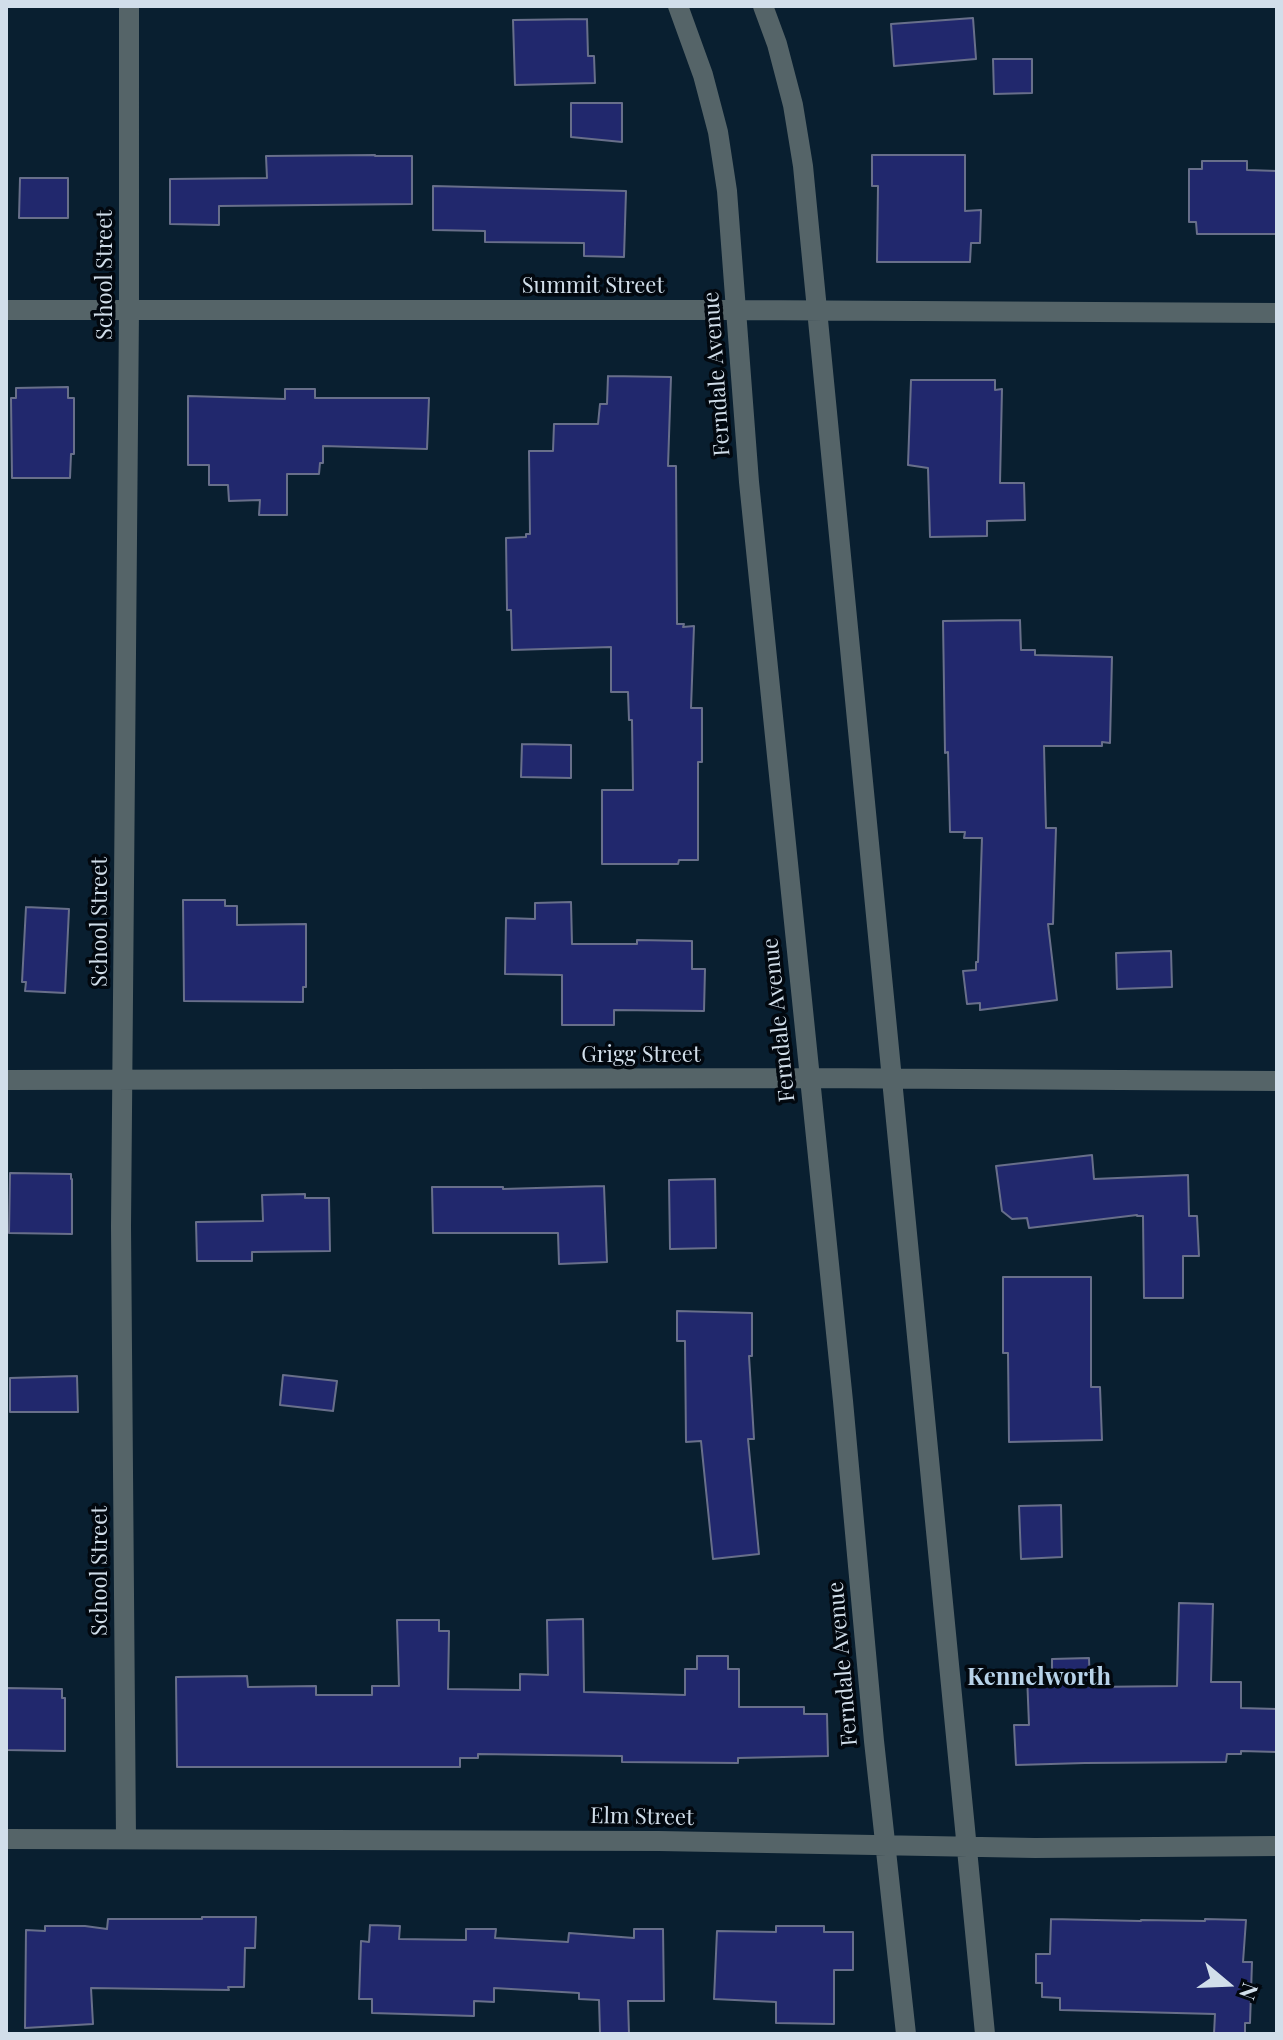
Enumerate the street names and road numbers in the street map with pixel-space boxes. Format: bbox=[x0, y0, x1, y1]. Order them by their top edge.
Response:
street label: School Street bbox=[92, 210, 118, 340]
street label: Summit Street bbox=[522, 273, 664, 299]
street label: Ferndale Avenue bbox=[698, 291, 736, 457]
street label: School Street bbox=[87, 857, 113, 987]
street label: Ferndale Avenue bbox=[757, 937, 801, 1103]
street label: Grigg Street bbox=[581, 1042, 701, 1068]
street label: School Street bbox=[87, 1506, 113, 1636]
street label: Ferndale Avenue bbox=[823, 1581, 863, 1747]
street label: Elm Street bbox=[590, 1803, 694, 1831]

